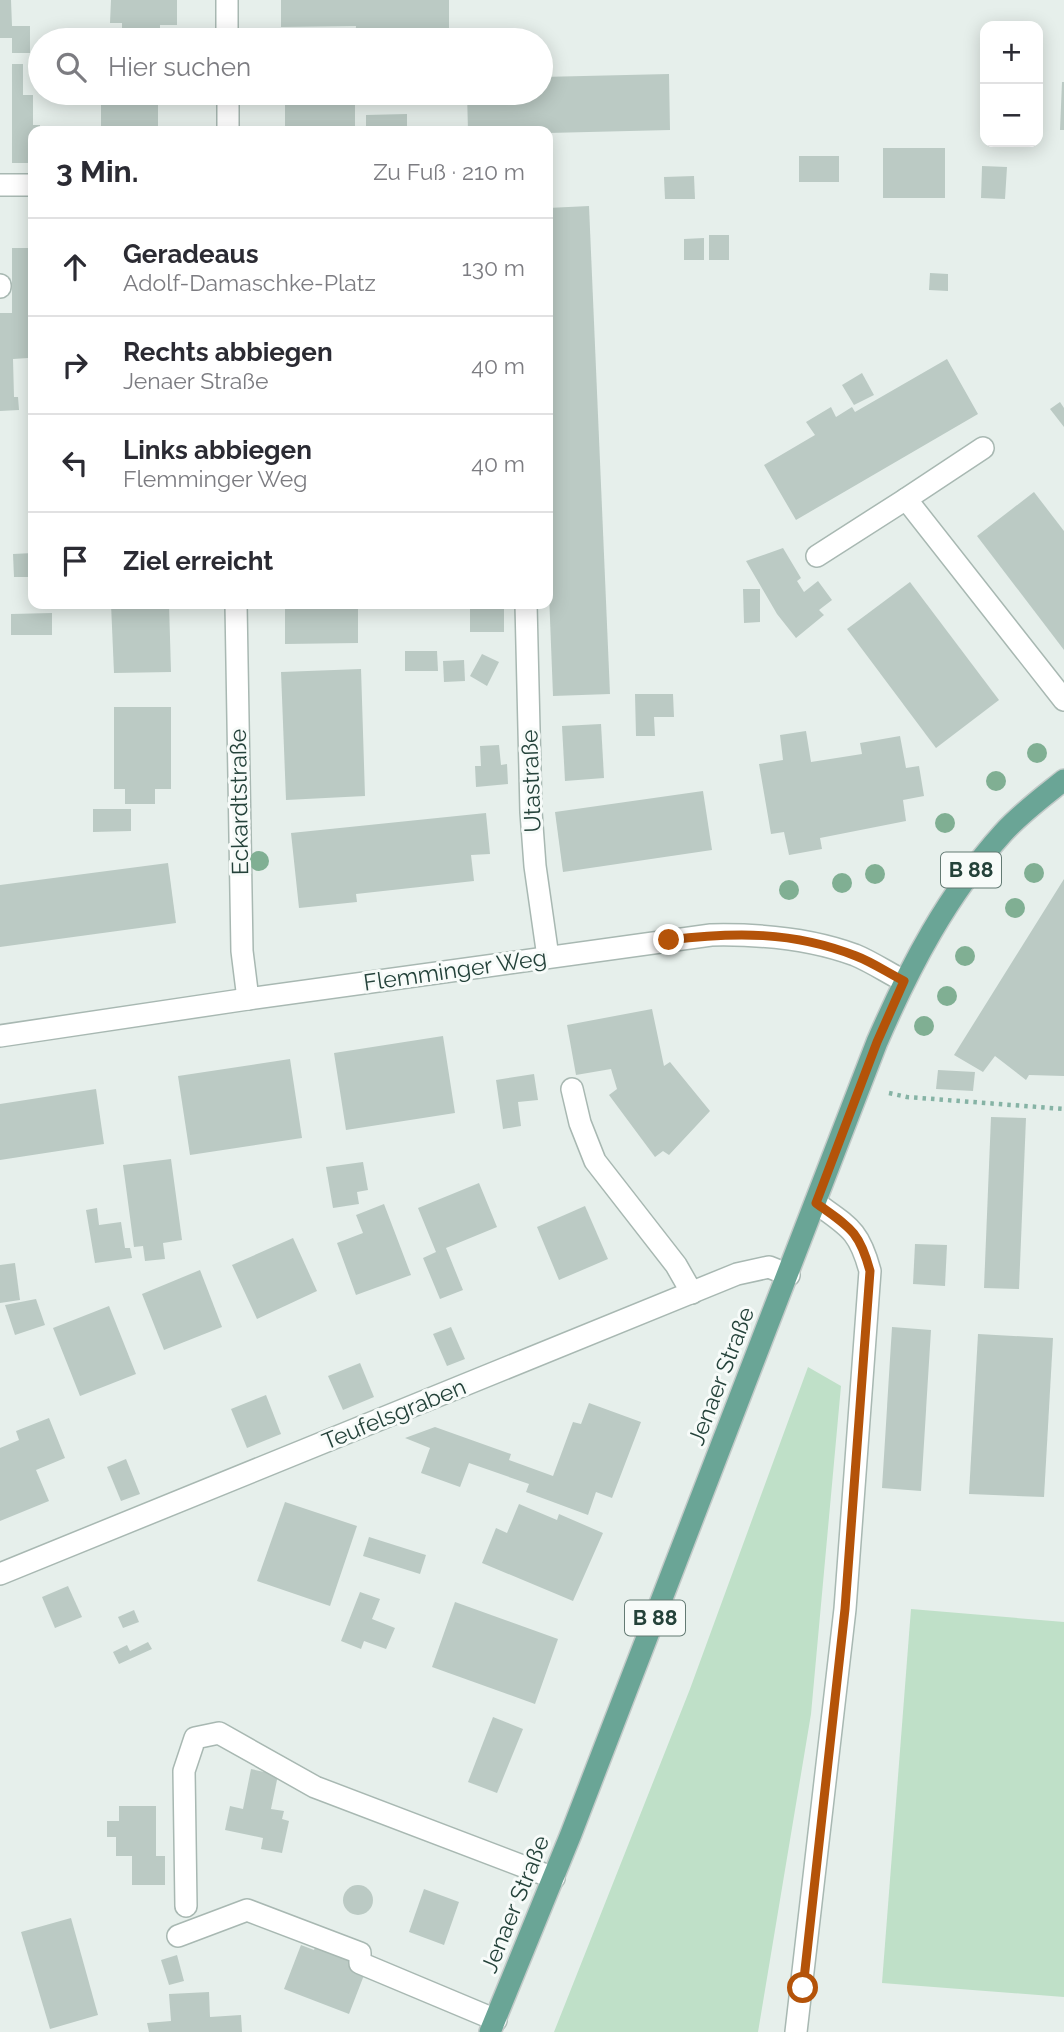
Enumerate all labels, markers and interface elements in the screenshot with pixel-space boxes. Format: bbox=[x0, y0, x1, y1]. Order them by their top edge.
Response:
map controls bbox=[980, 21, 1043, 147]
button: + bbox=[980, 21, 1043, 84]
search box bbox=[28, 28, 553, 105]
icon: search bbox=[52, 48, 90, 86]
text: Hier suchen bbox=[108, 52, 251, 82]
button: − bbox=[980, 84, 1043, 147]
text: 3 Min. bbox=[56, 154, 138, 189]
text: Zu Fuß · 210 m bbox=[373, 158, 525, 185]
text: Geradeaus bbox=[123, 239, 259, 269]
icon: ahead bbox=[56, 248, 94, 286]
text: 130 m bbox=[462, 254, 525, 281]
text: Adolf-Damaschke-Platz bbox=[123, 269, 376, 296]
text: Rechts abbiegen bbox=[123, 337, 333, 367]
icon: right bbox=[56, 346, 94, 384]
text: 40 m bbox=[471, 352, 525, 379]
text: Jenaer Straße bbox=[123, 367, 268, 394]
text: Links abbiegen bbox=[123, 435, 312, 465]
icon: left bbox=[56, 444, 94, 482]
text: 40 m bbox=[471, 450, 525, 477]
text: Flemminger Weg bbox=[123, 465, 308, 492]
icon: arrive bbox=[56, 542, 94, 580]
text: Ziel erreicht bbox=[123, 546, 273, 576]
street label: Eckardtstraße bbox=[224, 729, 253, 875]
street label: Utastraße bbox=[515, 729, 546, 833]
road number: B 88 bbox=[941, 852, 1001, 888]
route end bbox=[653, 924, 684, 955]
street label: Flemminger Weg bbox=[362, 943, 548, 996]
street label: Jenaer Straße bbox=[682, 1303, 759, 1449]
street label: Teufelsgraben bbox=[318, 1372, 470, 1455]
road number: B 88 bbox=[625, 1600, 685, 1636]
street label: Jenaer Straße bbox=[475, 1831, 554, 1976]
route start bbox=[787, 1972, 818, 2003]

